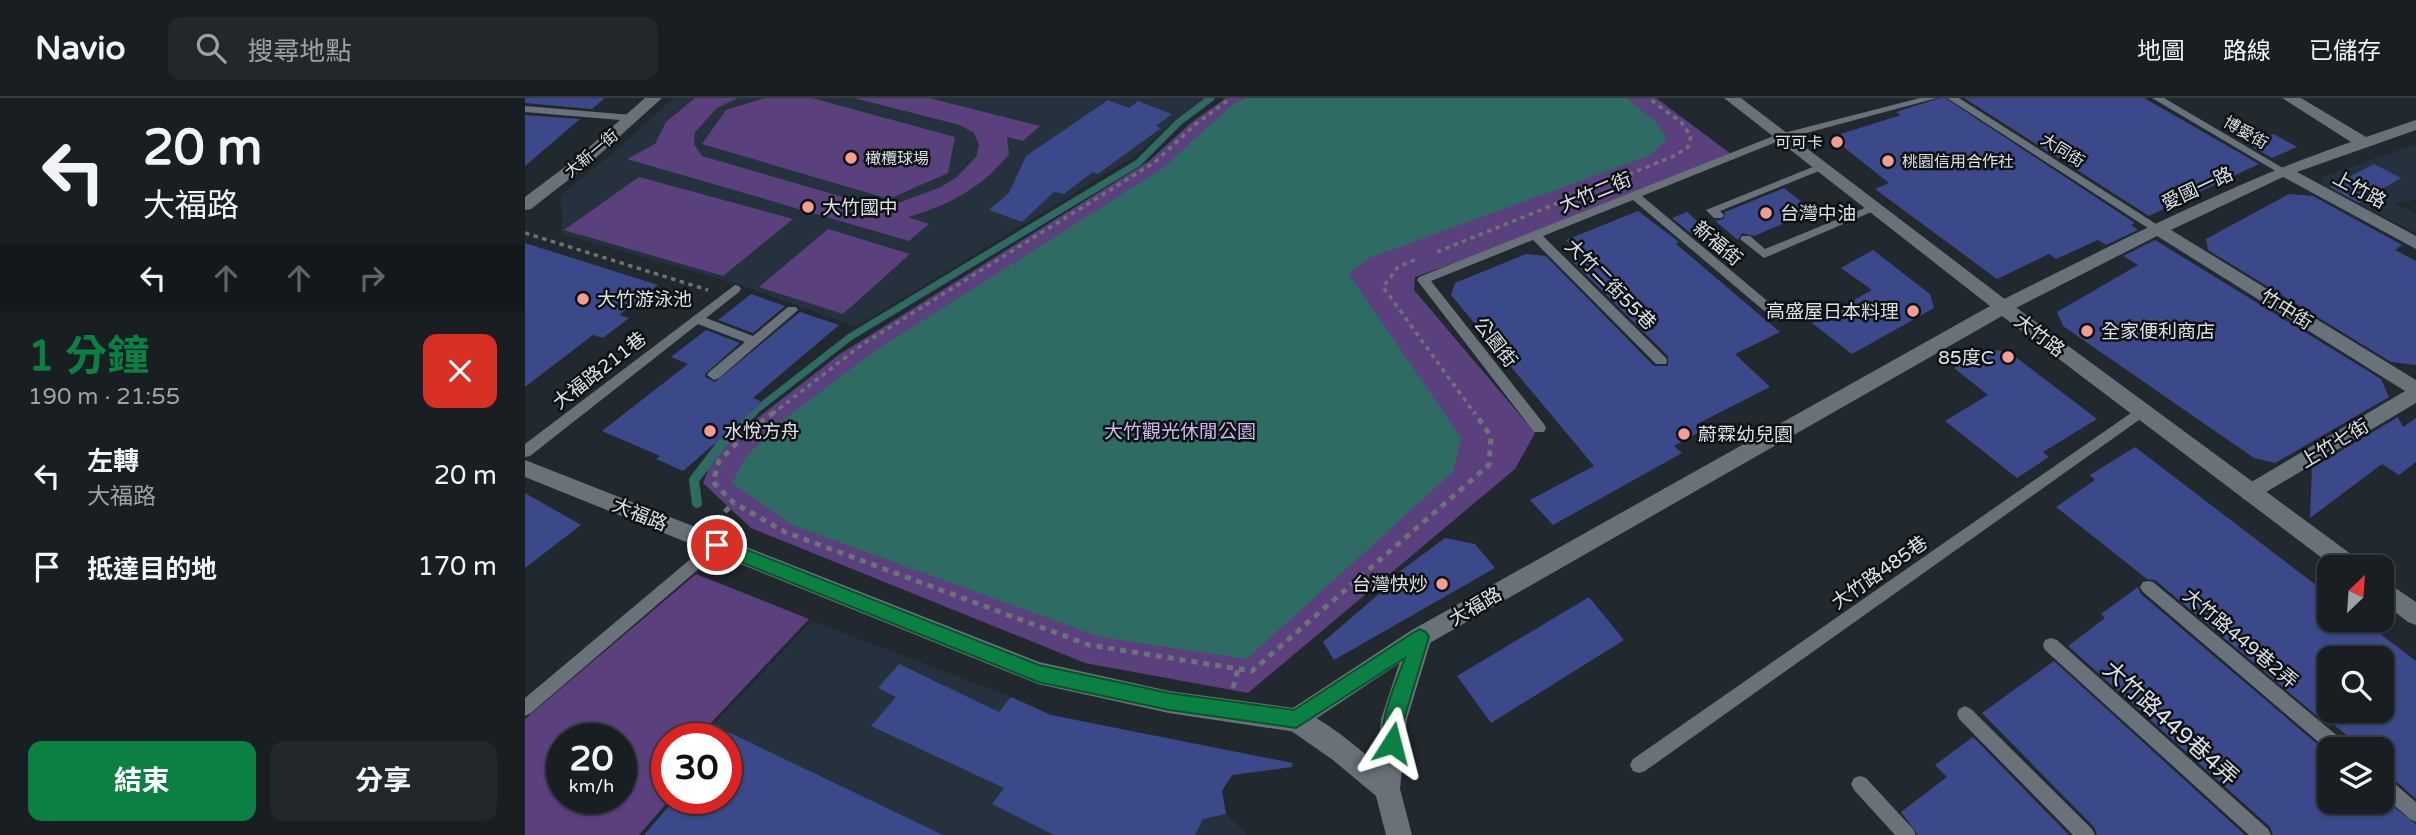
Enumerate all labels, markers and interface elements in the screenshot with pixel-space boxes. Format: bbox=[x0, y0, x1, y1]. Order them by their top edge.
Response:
search box bbox=[168, 17, 658, 80]
text: Navio bbox=[35, 29, 126, 68]
icon: search bbox=[192, 29, 230, 67]
text: 搜尋地點 bbox=[248, 36, 352, 67]
text: 地圖 bbox=[2137, 37, 2185, 66]
text: 路線 bbox=[2223, 37, 2271, 66]
text: 已儲存 bbox=[2309, 37, 2381, 66]
street label: 博愛街 bbox=[2220, 112, 2271, 154]
text: 20 m bbox=[143, 119, 262, 178]
icon: left bbox=[28, 126, 119, 217]
street label: 大新一街 bbox=[561, 126, 623, 182]
street label: 大同街 bbox=[2037, 130, 2088, 172]
place label: 可可卡 bbox=[1775, 133, 1823, 153]
marker: 可可卡 bbox=[1829, 134, 1845, 150]
place label: 橄欖球場 bbox=[865, 149, 929, 169]
marker: 橄欖球場 bbox=[843, 150, 859, 166]
place label: 桃園信用合作社 bbox=[1902, 152, 2014, 172]
marker: 桃園信用合作社 bbox=[1880, 153, 1896, 169]
street label: 愛國一路 bbox=[2158, 163, 2237, 215]
street label: 上竹路 bbox=[2329, 167, 2390, 213]
street label: 大竹二街 bbox=[1556, 168, 1635, 217]
text: 大福路 bbox=[143, 187, 239, 225]
place label: 大竹國中 bbox=[822, 197, 898, 219]
marker: 大竹國中 bbox=[800, 199, 816, 215]
place label: 台灣中油 bbox=[1780, 203, 1856, 225]
marker: 台灣中油 bbox=[1758, 205, 1774, 221]
street label: 新福街 bbox=[1688, 217, 1746, 271]
street label: 大竹二街55巷 bbox=[1560, 235, 1660, 335]
icon: left bbox=[134, 259, 172, 297]
icon: ahead bbox=[207, 259, 245, 297]
icon: ahead bbox=[280, 259, 318, 297]
icon: right bbox=[353, 259, 391, 297]
street label: 竹中街 bbox=[2256, 285, 2316, 334]
place label: 大竹游泳池 bbox=[597, 289, 692, 311]
marker: 大竹游泳池 bbox=[575, 291, 591, 307]
place label: 高盛屋日本料理 bbox=[1766, 301, 1899, 323]
marker: 高盛屋日本料理 bbox=[1905, 303, 1921, 319]
street label: 大竹路 bbox=[2010, 310, 2069, 362]
street label: 公園街 bbox=[1469, 313, 1521, 372]
place label: 全家便利商店 bbox=[2101, 321, 2215, 343]
marker: 全家便利商店 bbox=[2079, 323, 2095, 339]
street label: 大福路211巷 bbox=[549, 328, 650, 414]
text: 1 分鐘 bbox=[28, 331, 149, 382]
button: close bbox=[423, 334, 497, 408]
place label: 85度C bbox=[1938, 347, 1994, 369]
marker: 85度C bbox=[2000, 349, 2016, 365]
text: 190 m · 21:55 bbox=[28, 383, 180, 411]
street label: 上竹七街 bbox=[2296, 415, 2373, 473]
place label: 水悅方舟 bbox=[724, 421, 800, 443]
park label: 大竹觀光休閒公園 bbox=[1104, 421, 1256, 443]
marker: 水悅方舟 bbox=[702, 423, 718, 439]
place label: 蔚霖幼兒園 bbox=[1698, 424, 1793, 446]
marker: 蔚霖幼兒園 bbox=[1676, 426, 1692, 442]
text: 左轉 bbox=[87, 446, 139, 477]
icon: left bbox=[28, 457, 66, 495]
text: 20 m bbox=[434, 460, 497, 491]
text: 大福路 bbox=[87, 483, 156, 511]
street label: 大福路 bbox=[609, 494, 670, 536]
pin bbox=[687, 515, 747, 575]
icon: arrive bbox=[698, 526, 736, 564]
street label: 大竹路485巷 bbox=[1827, 532, 1932, 614]
icon: arrive bbox=[28, 548, 66, 586]
text: 170 m bbox=[417, 551, 497, 582]
text: 抵達目的地 bbox=[87, 554, 217, 585]
north arrow bbox=[2317, 555, 2394, 632]
map controls bbox=[2317, 555, 2394, 814]
place label: 台灣快炒 bbox=[1352, 574, 1428, 596]
marker: 台灣快炒 bbox=[1434, 576, 1450, 592]
street label: 大福路 bbox=[1445, 583, 1506, 631]
street label: 大竹路449巷2弄 bbox=[2179, 584, 2302, 693]
button: search bbox=[2317, 646, 2394, 723]
street label: 大竹路449巷4弄 bbox=[2097, 656, 2244, 792]
position arrow bbox=[1355, 706, 1429, 780]
speed limit sign: 30 bbox=[651, 723, 742, 814]
button: layers bbox=[2317, 737, 2394, 814]
text: 20 bbox=[570, 738, 613, 780]
button: 結束 bbox=[28, 741, 256, 821]
button: 分享 bbox=[270, 741, 497, 821]
text: km/h bbox=[569, 775, 614, 797]

